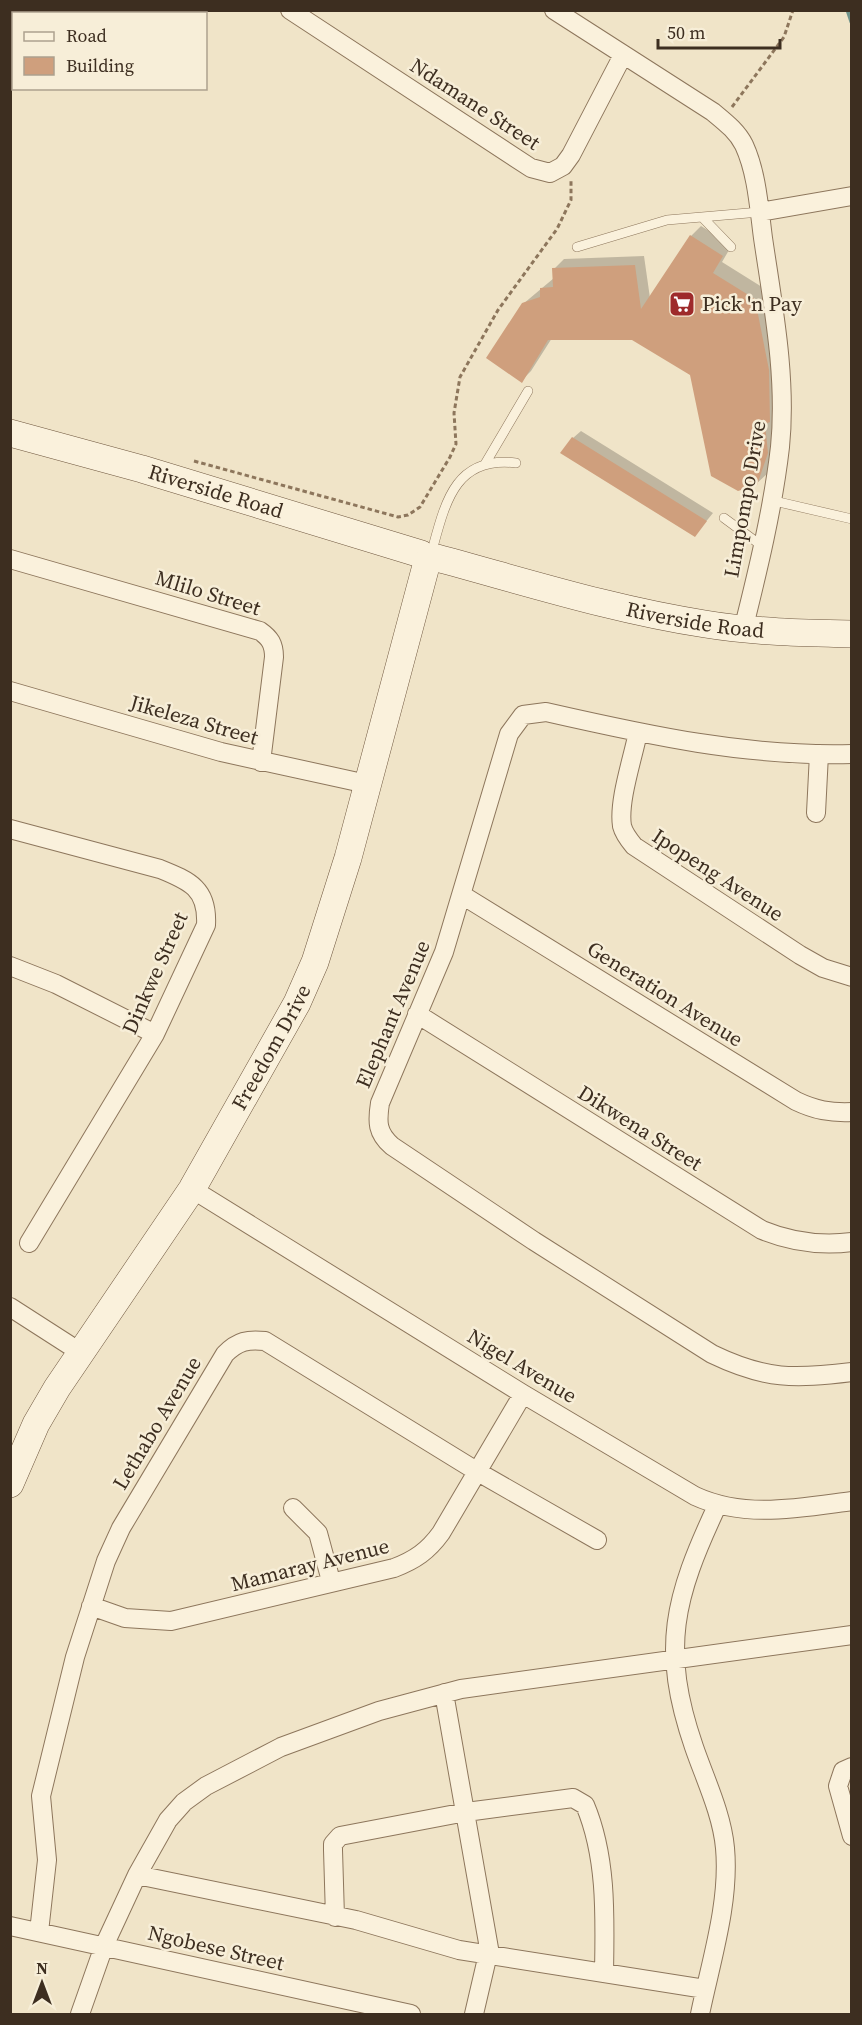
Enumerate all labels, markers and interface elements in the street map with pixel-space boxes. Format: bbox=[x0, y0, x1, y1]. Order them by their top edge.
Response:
legend bbox=[12, 12, 207, 90]
scale bar bbox=[658, 12, 780, 50]
text: 50 m bbox=[667, 20, 705, 45]
text: Road bbox=[66, 23, 107, 48]
street label: Ndamane Street bbox=[405, 51, 546, 157]
text: Building bbox=[66, 53, 134, 78]
supermarket icon: Pick 'n Pay bbox=[667, 289, 697, 319]
place label: Pick 'n Pay bbox=[702, 289, 802, 318]
street label: Limpompo Drive bbox=[716, 418, 773, 580]
street label: Riverside Road bbox=[145, 457, 287, 525]
street label: Mlilo Street bbox=[152, 563, 264, 622]
street label: Riverside Road bbox=[623, 594, 766, 645]
street label: Jikeleza Street bbox=[126, 687, 262, 752]
street label: Ipopeng Avenue bbox=[647, 821, 790, 928]
street label: Dinkwe Street bbox=[115, 907, 194, 1038]
street label: Generation Avenue bbox=[582, 934, 749, 1053]
street label: Elephant Avenue bbox=[348, 935, 437, 1092]
street label: Freedom Drive bbox=[224, 980, 317, 1115]
street label: Dikwena Street bbox=[573, 1078, 708, 1177]
street label: Nigel Avenue bbox=[462, 1321, 582, 1410]
street label: Lethabo Avenue bbox=[105, 1351, 208, 1495]
street label: Mamaray Avenue bbox=[228, 1531, 392, 1598]
street label: Ngobese Street bbox=[145, 1918, 287, 1977]
north arrow bbox=[12, 1953, 72, 2013]
text: N bbox=[36, 1957, 48, 1979]

